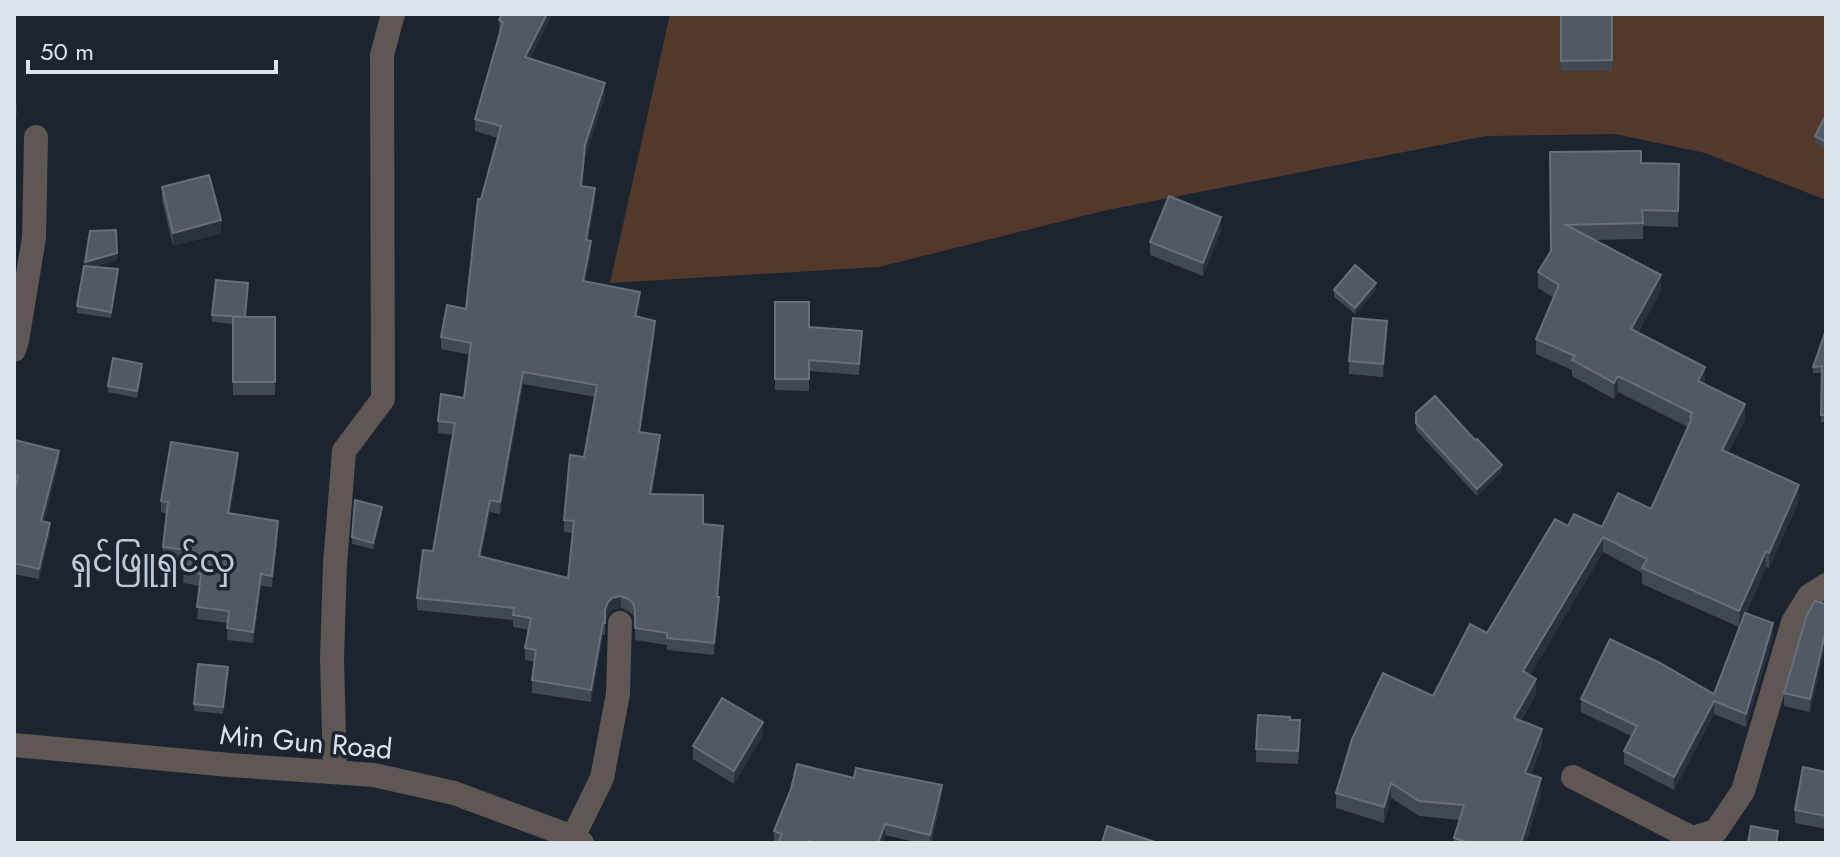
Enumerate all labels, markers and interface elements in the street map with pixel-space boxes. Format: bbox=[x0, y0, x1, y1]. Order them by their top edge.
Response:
scale bar bbox=[28, 24, 276, 74]
text: 50 m bbox=[40, 34, 94, 69]
district label: ရှင်ဖြူရှင်လှ bbox=[71, 538, 235, 587]
street label: Min Gun Road bbox=[218, 714, 394, 770]

